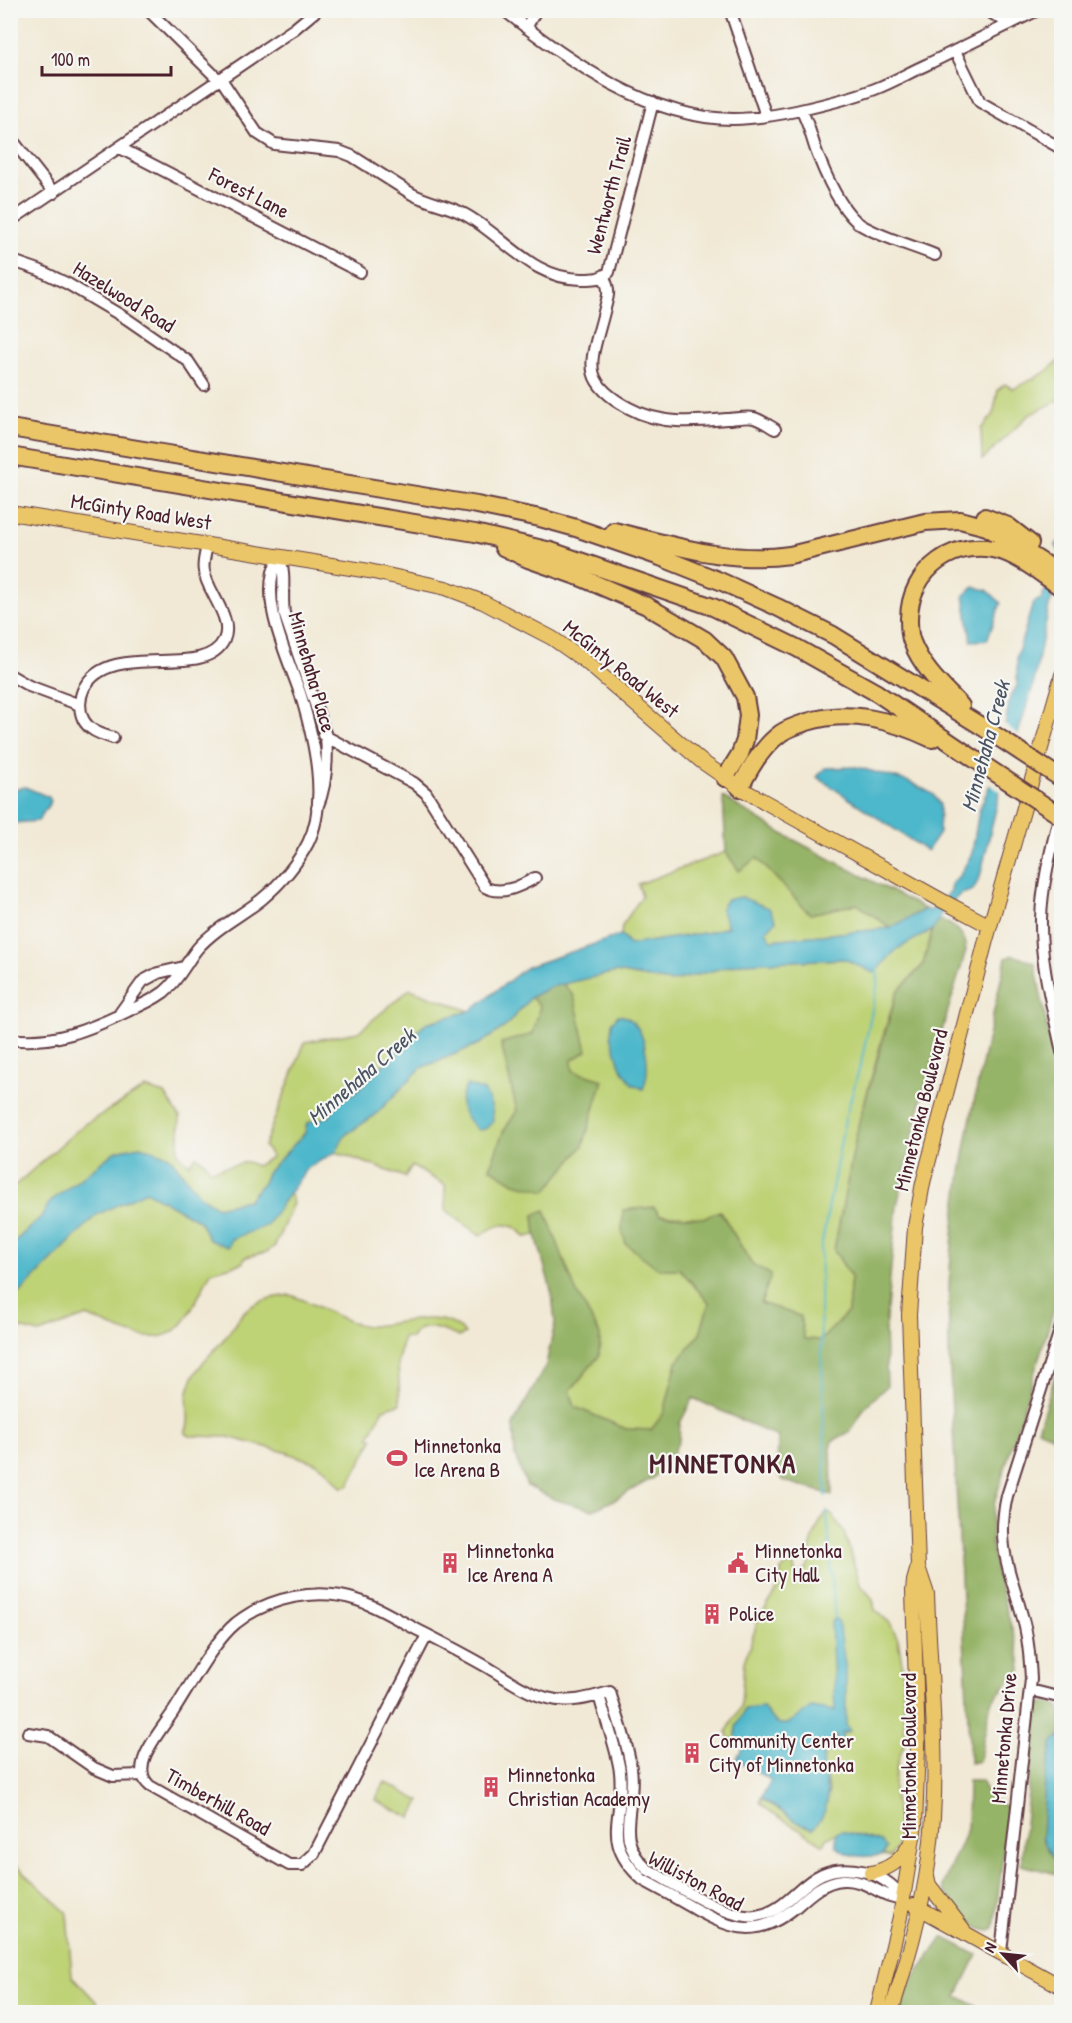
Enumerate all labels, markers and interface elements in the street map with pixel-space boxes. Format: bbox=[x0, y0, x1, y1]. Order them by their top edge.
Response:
scale bar bbox=[42, 39, 171, 77]
text: 100 m bbox=[51, 47, 90, 72]
street label: Wentworth Trail bbox=[579, 132, 638, 257]
street label: Forest Lane bbox=[203, 159, 294, 225]
street label: Hazelwood Road bbox=[68, 254, 181, 339]
street label: McGinty Road West bbox=[69, 486, 214, 537]
street label: Minnehaha Place bbox=[281, 608, 343, 735]
street label: McGinty Road West bbox=[557, 613, 686, 725]
water label: Minnehaha Creek bbox=[953, 675, 1017, 815]
water label: Minnehaha Creek bbox=[300, 1019, 423, 1131]
street label: Minnetonka Boulevard bbox=[886, 1026, 955, 1194]
place label: Minnetonka Ice Arena B bbox=[414, 1431, 501, 1484]
district label: MINNETONKA bbox=[649, 1445, 797, 1481]
sports icon: Minnetonka Ice Arena B bbox=[385, 1446, 409, 1470]
place label: Minnetonka Ice Arena A bbox=[467, 1536, 554, 1589]
place label: Minnetonka City Hall bbox=[755, 1536, 842, 1589]
building icon: Minnetonka Ice Arena A bbox=[438, 1551, 462, 1575]
public building icon: Minnetonka City Hall bbox=[726, 1551, 750, 1575]
place label: Police bbox=[729, 1599, 774, 1628]
building icon: Police bbox=[700, 1602, 724, 1626]
street label: Minnetonka Drive bbox=[983, 1671, 1024, 1804]
street label: Minnetonka Boulevard bbox=[894, 1673, 923, 1839]
place label: Community Center City of Minnetonka bbox=[709, 1726, 854, 1779]
building icon: Community Center City of Minnetonka bbox=[680, 1741, 704, 1765]
place label: Minnetonka Christian Academy bbox=[508, 1760, 650, 1813]
street label: Timberhill Road bbox=[161, 1761, 276, 1842]
building icon: Minnetonka Christian Academy bbox=[479, 1775, 503, 1799]
street label: Williston Road bbox=[644, 1843, 749, 1918]
north arrow bbox=[973, 1924, 1033, 1984]
text: N bbox=[978, 1938, 1002, 1956]

